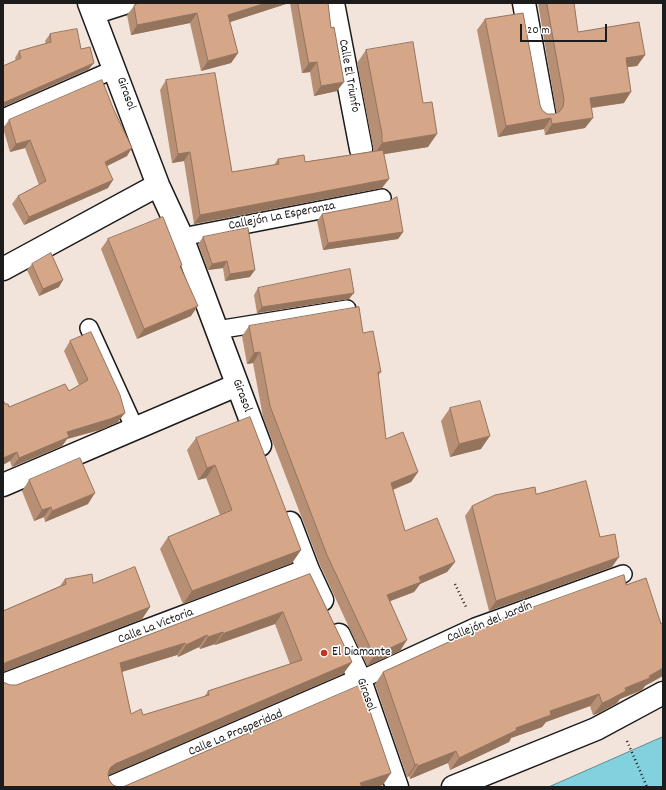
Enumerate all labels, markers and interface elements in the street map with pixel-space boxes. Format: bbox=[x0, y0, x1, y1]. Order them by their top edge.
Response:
scale bar bbox=[522, 16, 609, 42]
text: 20 m bbox=[527, 22, 550, 39]
street label: Calle El Triunfo bbox=[334, 38, 362, 114]
street label: Girasol bbox=[112, 75, 138, 113]
street label: Callejón La Esperanza bbox=[227, 199, 337, 235]
street label: Girasol bbox=[228, 377, 254, 415]
street label: Callejón del Jardín bbox=[445, 599, 535, 647]
street label: Calle La Victoria bbox=[116, 605, 196, 649]
place label: El Diamante bbox=[332, 645, 391, 661]
marker: El Diamante bbox=[319, 648, 329, 658]
street label: Girasol bbox=[352, 676, 378, 714]
street label: Calle La Prosperidad bbox=[186, 707, 286, 761]

